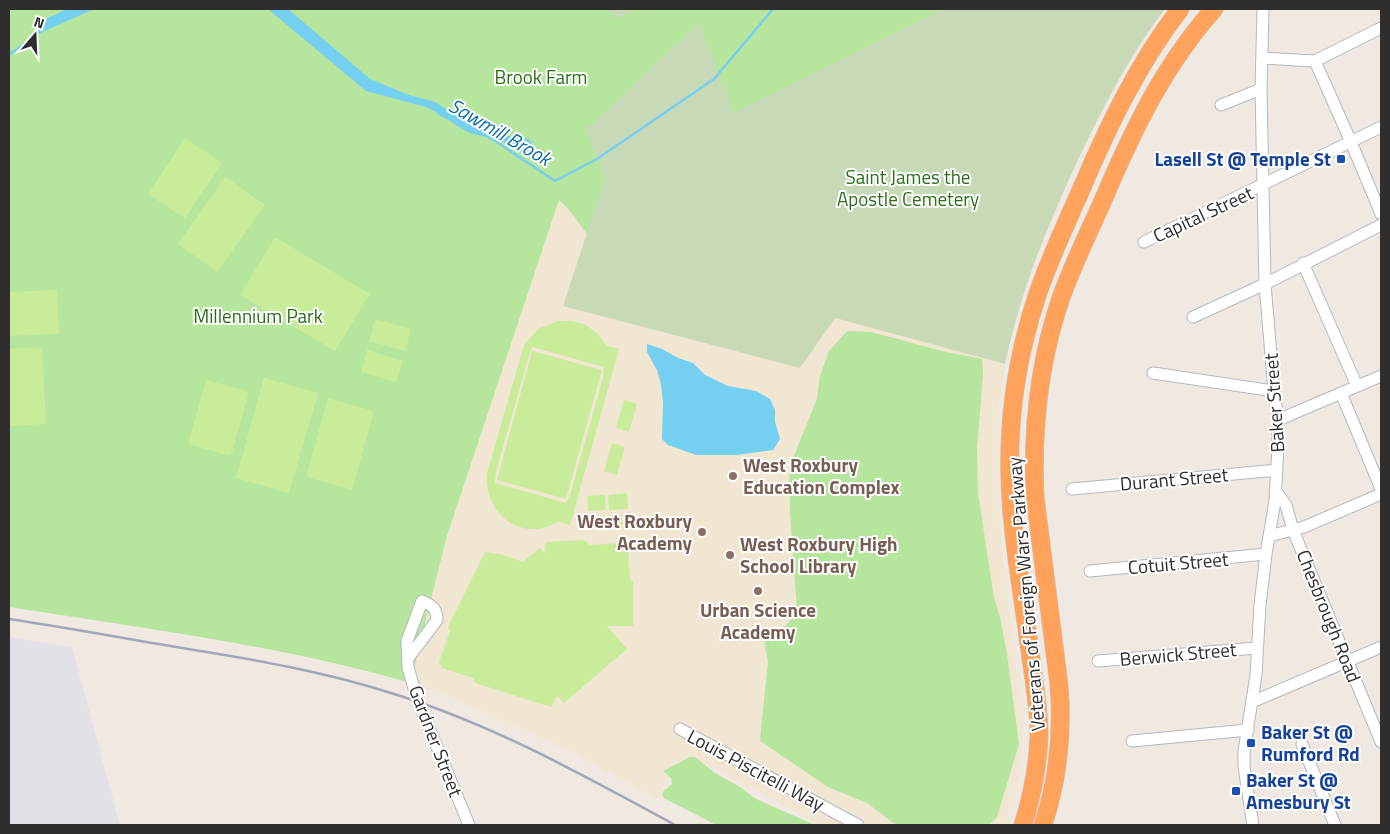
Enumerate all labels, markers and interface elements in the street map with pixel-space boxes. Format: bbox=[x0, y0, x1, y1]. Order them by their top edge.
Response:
north arrow bbox=[10, 10, 60, 60]
text: N bbox=[31, 11, 47, 34]
park label: Brook Farm bbox=[495, 62, 587, 91]
water label: Sawmill Brook bbox=[443, 90, 559, 174]
place label: Lasell St @ Temple St bbox=[1154, 144, 1331, 173]
marker: Lasell St @ Temple St bbox=[1335, 153, 1347, 165]
park label: Saint James the Apostle Cemetery bbox=[837, 162, 979, 213]
street label: Capital Street bbox=[1148, 177, 1258, 249]
park label: Millennium Park bbox=[193, 301, 323, 330]
street label: Baker Street bbox=[1256, 352, 1291, 454]
place label: West Roxbury Education Complex bbox=[743, 450, 900, 501]
street label: Veterans of Foreign Wars Parkway bbox=[999, 456, 1052, 732]
street label: Durant Street bbox=[1119, 459, 1230, 498]
marker: West Roxbury Education Complex bbox=[727, 470, 739, 482]
place label: West Roxbury Academy bbox=[577, 506, 692, 557]
marker: West Roxbury Academy bbox=[696, 526, 708, 538]
place label: West Roxbury High School Library bbox=[740, 529, 898, 580]
street label: Cotuit Street bbox=[1126, 544, 1230, 581]
street label: Chesbrough Road bbox=[1290, 545, 1369, 687]
marker: West Roxbury High School Library bbox=[724, 549, 736, 561]
marker: Urban Science Academy bbox=[752, 585, 764, 597]
place label: Urban Science Academy bbox=[700, 595, 816, 646]
street label: Berwick Street bbox=[1118, 634, 1238, 673]
street label: Gardner Street bbox=[402, 681, 471, 801]
place label: Baker St @ Rumford Rd bbox=[1261, 717, 1360, 768]
street label: Louis Piscitelli Way bbox=[683, 721, 830, 818]
marker: Baker St @ Rumford Rd bbox=[1245, 737, 1257, 749]
place label: Baker St @ Amesbury St bbox=[1246, 765, 1351, 816]
marker: Baker St @ Amesbury St bbox=[1230, 785, 1242, 797]

